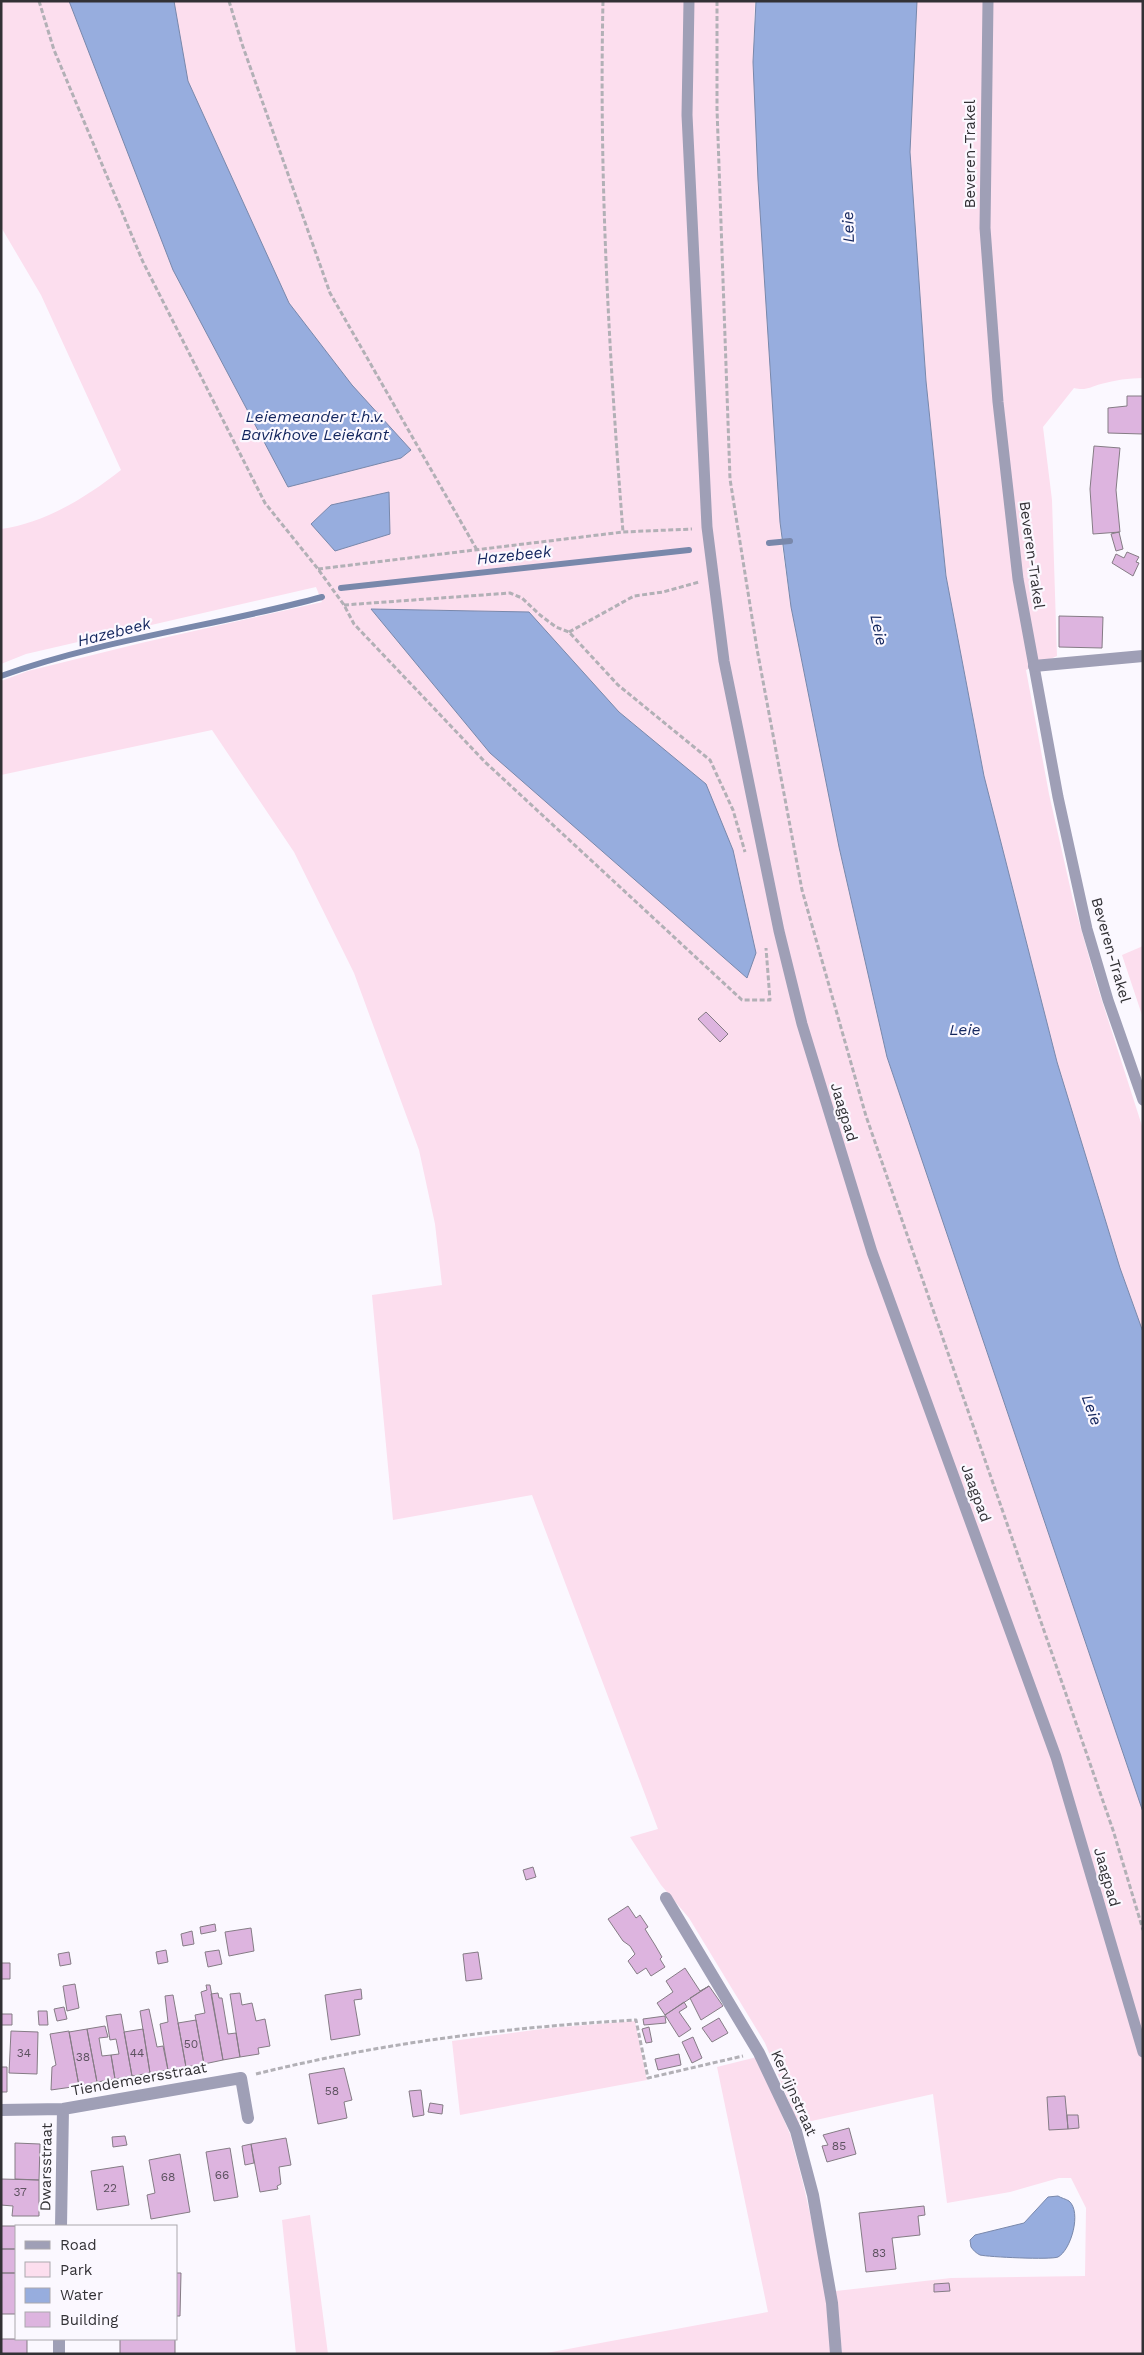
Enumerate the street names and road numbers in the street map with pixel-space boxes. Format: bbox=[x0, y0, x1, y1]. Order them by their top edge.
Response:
street label: Beveren-Trakel bbox=[961, 99, 979, 208]
street label: Beveren-Trakel bbox=[1016, 500, 1049, 610]
street label: Beveren-Trakel bbox=[1087, 895, 1135, 1005]
street label: Jaagpad bbox=[827, 1080, 861, 1144]
street label: Jaagpad bbox=[957, 1462, 995, 1524]
street label: Jaagpad bbox=[1090, 1845, 1124, 1909]
street label: Kervijnstraat bbox=[767, 2047, 821, 2139]
street label: Tiendemeersstraat bbox=[70, 2058, 209, 2100]
street label: Dwarsstraat bbox=[36, 2122, 56, 2211]

